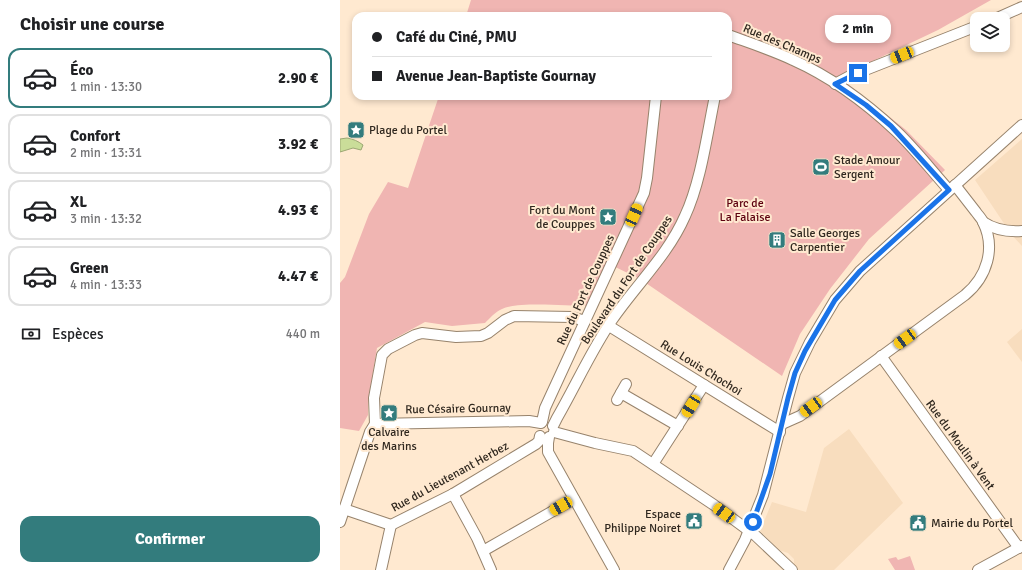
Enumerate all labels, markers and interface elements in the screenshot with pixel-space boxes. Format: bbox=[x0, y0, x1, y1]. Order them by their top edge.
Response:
map controls bbox=[970, 12, 1010, 52]
button: layers bbox=[970, 12, 1010, 52]
text: Choisir une course bbox=[20, 13, 164, 35]
callout: 2 min bbox=[825, 15, 891, 43]
street label: Rue des Champs bbox=[741, 21, 823, 67]
text: 2 min bbox=[842, 21, 874, 37]
text: Café du Ciné, PMU bbox=[396, 28, 517, 46]
car bbox=[889, 45, 915, 65]
icon: car bbox=[22, 60, 58, 96]
text: Éco bbox=[70, 61, 93, 79]
route end bbox=[849, 64, 867, 82]
text: Avenue Jean-Baptiste Gournay bbox=[396, 67, 596, 85]
text: 2.90 € bbox=[278, 69, 318, 87]
text: 1 min · 13:30 bbox=[70, 79, 142, 95]
place icon: Plage du Portel bbox=[346, 120, 366, 140]
place label: Plage du Portel bbox=[369, 123, 447, 138]
icon: car bbox=[22, 126, 58, 162]
text: Confort bbox=[70, 127, 120, 145]
text: 3.92 € bbox=[278, 135, 318, 153]
text: 2 min · 13:31 bbox=[70, 145, 142, 161]
place label: Stade Amour Sergent bbox=[834, 153, 901, 182]
sports icon: Stade Amour Sergent bbox=[811, 157, 831, 177]
icon: car bbox=[22, 192, 58, 228]
text: XL bbox=[70, 193, 87, 211]
park label: Parc de La Falaise bbox=[720, 196, 770, 225]
text: 4.93 € bbox=[278, 201, 318, 219]
car bbox=[624, 202, 644, 228]
place label: Fort du Mont de Couppes bbox=[529, 203, 595, 232]
place icon: Fort du Mont de Couppes bbox=[598, 207, 618, 227]
text: 3 min · 13:32 bbox=[70, 211, 142, 227]
street label: Boulevard du Fort de Couppes bbox=[578, 213, 676, 347]
place label: Salle Georges Carpentier bbox=[790, 226, 860, 255]
building icon: Salle Georges Carpentier bbox=[767, 230, 787, 250]
street label: Rue du Fort de Couppes bbox=[554, 232, 618, 348]
icon: car bbox=[22, 258, 58, 294]
text: Green bbox=[70, 259, 109, 277]
text: 4.47 € bbox=[278, 267, 318, 285]
text: 4 min · 13:33 bbox=[70, 277, 142, 293]
icon: cash bbox=[20, 323, 42, 345]
text: Espèces bbox=[52, 325, 104, 343]
text: 440 m bbox=[286, 326, 320, 342]
car bbox=[892, 327, 918, 351]
street label: Rue Louis Chochoi bbox=[657, 337, 745, 399]
car bbox=[680, 393, 702, 419]
car bbox=[798, 395, 824, 419]
street label: Rue du Moulin à Vent bbox=[922, 397, 998, 493]
street label: Rue Césaire Gournay bbox=[405, 401, 511, 417]
place icon: Calvaire des Marins bbox=[379, 403, 399, 423]
place label: Calvaire des Marins bbox=[361, 425, 417, 454]
street label: Rue du Lieutenant Herbez bbox=[389, 438, 511, 516]
car bbox=[548, 495, 574, 517]
car bbox=[711, 501, 737, 525]
place label: Espace Philippe Noiret bbox=[604, 507, 681, 536]
public building icon: Espace Philippe Noiret bbox=[684, 511, 704, 531]
route start bbox=[744, 513, 762, 531]
public building icon: Mairie du Portel bbox=[908, 513, 928, 533]
button: Confirmer bbox=[20, 516, 320, 562]
place label: Mairie du Portel bbox=[931, 516, 1014, 531]

